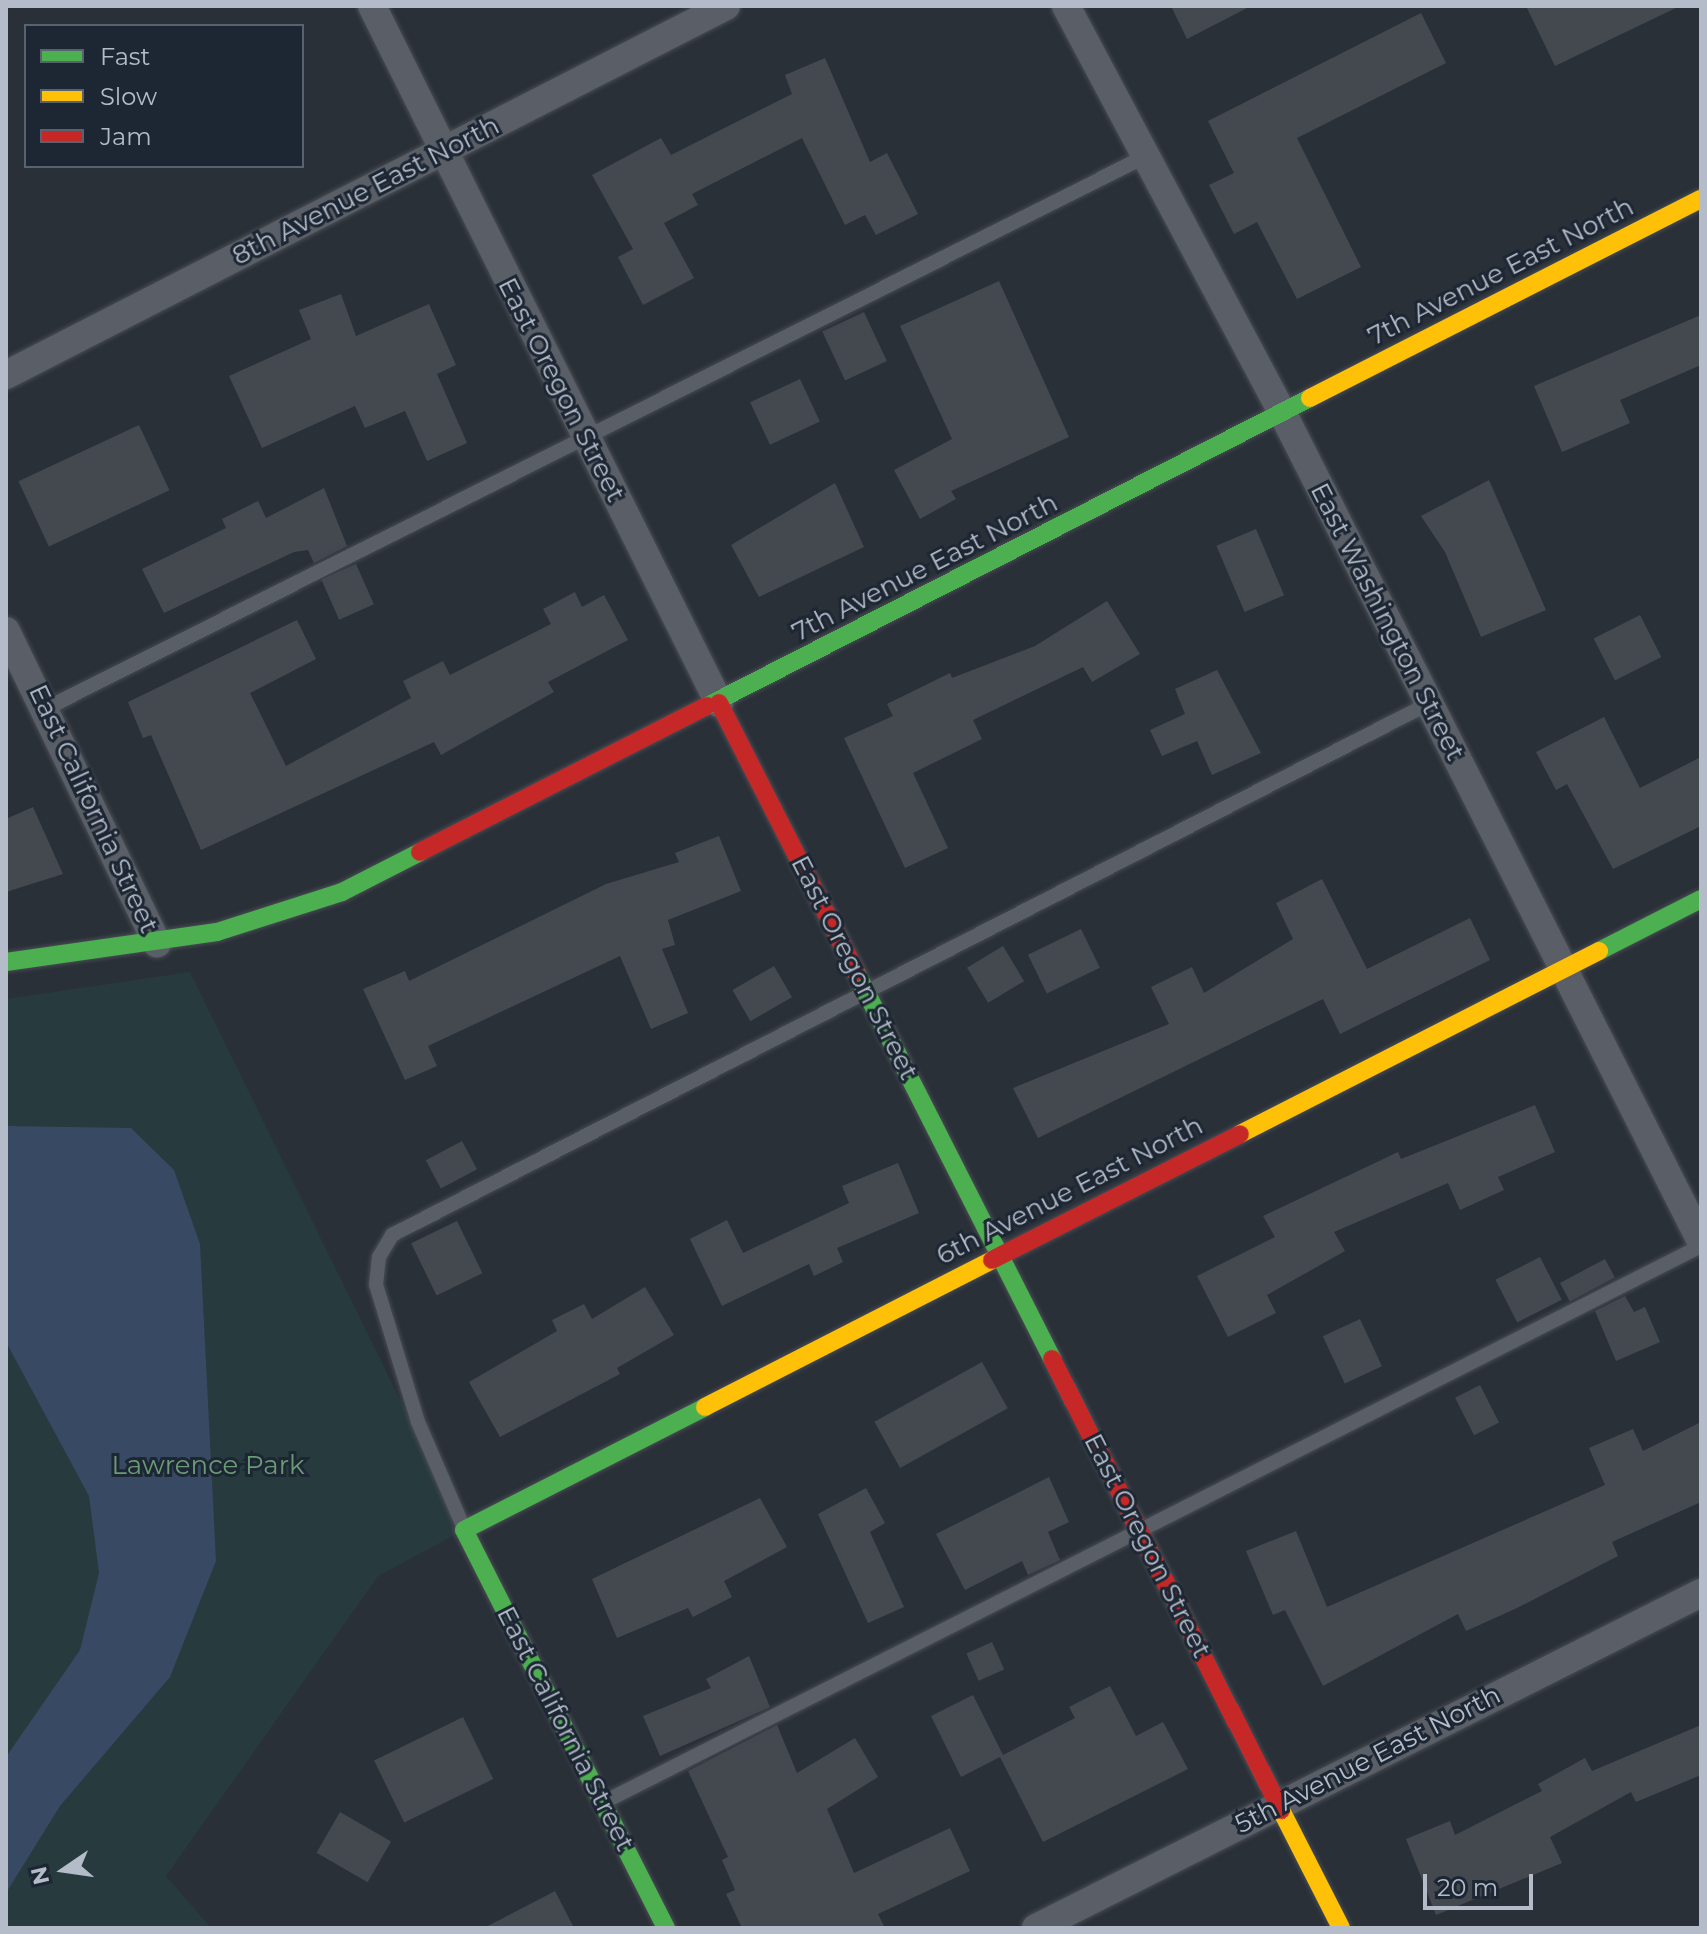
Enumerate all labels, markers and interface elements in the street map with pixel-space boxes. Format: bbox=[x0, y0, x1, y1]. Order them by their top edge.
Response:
legend bbox=[24, 24, 304, 168]
text: Fast bbox=[100, 42, 150, 71]
text: Slow bbox=[100, 82, 157, 111]
street label: 8th Avenue East North bbox=[227, 110, 505, 272]
text: Jam bbox=[100, 122, 152, 151]
street label: 7th Avenue East North bbox=[1363, 191, 1639, 353]
street label: East Oregon Street bbox=[491, 273, 631, 507]
street label: East Washington Street bbox=[1303, 478, 1471, 766]
street label: 7th Avenue East North bbox=[787, 487, 1063, 649]
street label: East California Street bbox=[22, 680, 164, 938]
street label: East Oregon Street bbox=[784, 851, 924, 1085]
street label: 6th Avenue East North bbox=[932, 1110, 1208, 1272]
street label: East Oregon Street bbox=[1077, 1429, 1217, 1663]
park label: Lawrence Park bbox=[112, 1450, 304, 1482]
street label: East California Street bbox=[490, 1601, 640, 1857]
street label: 5th Avenue East North bbox=[1230, 1679, 1506, 1841]
north arrow bbox=[24, 1830, 104, 1910]
scale bar bbox=[1427, 1858, 1537, 1908]
text: N bbox=[25, 1864, 55, 1887]
text: 20 m bbox=[1437, 1873, 1498, 1902]

